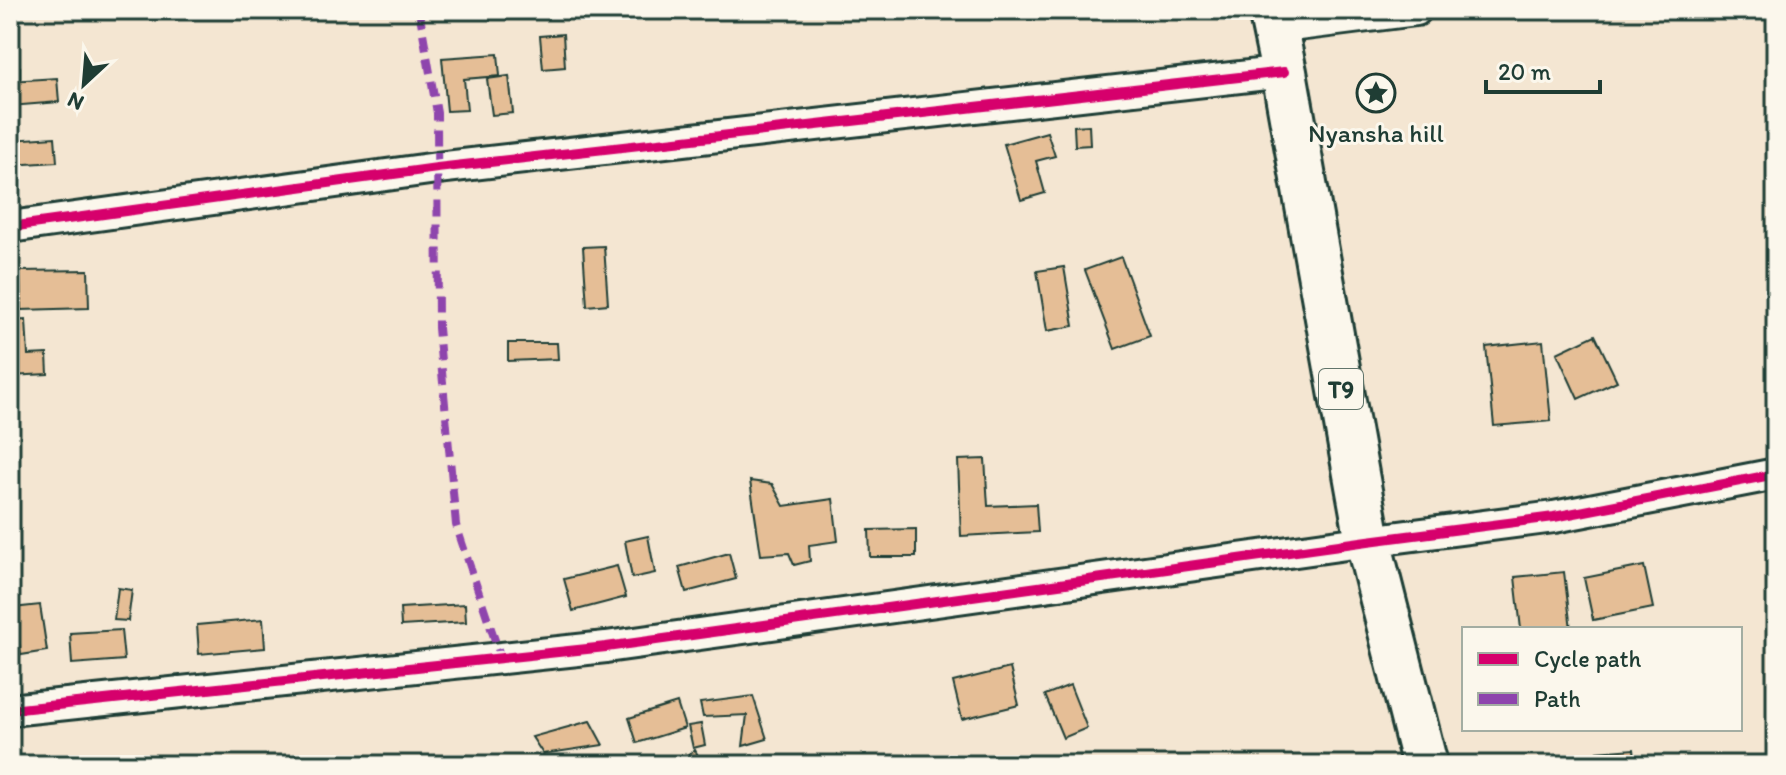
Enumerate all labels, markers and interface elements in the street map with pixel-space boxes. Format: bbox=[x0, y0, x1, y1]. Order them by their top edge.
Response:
north arrow bbox=[44, 44, 124, 124]
scale bar bbox=[1486, 44, 1600, 94]
text: 20 m bbox=[1498, 57, 1551, 86]
place icon: Nyansha hill bbox=[1355, 72, 1397, 114]
text: N bbox=[63, 86, 88, 117]
place label: Nyansha hill bbox=[1308, 117, 1444, 149]
road number: T9 bbox=[1319, 369, 1363, 409]
legend bbox=[1462, 627, 1742, 731]
text: Cycle path bbox=[1534, 644, 1641, 673]
text: Path bbox=[1534, 684, 1581, 713]

